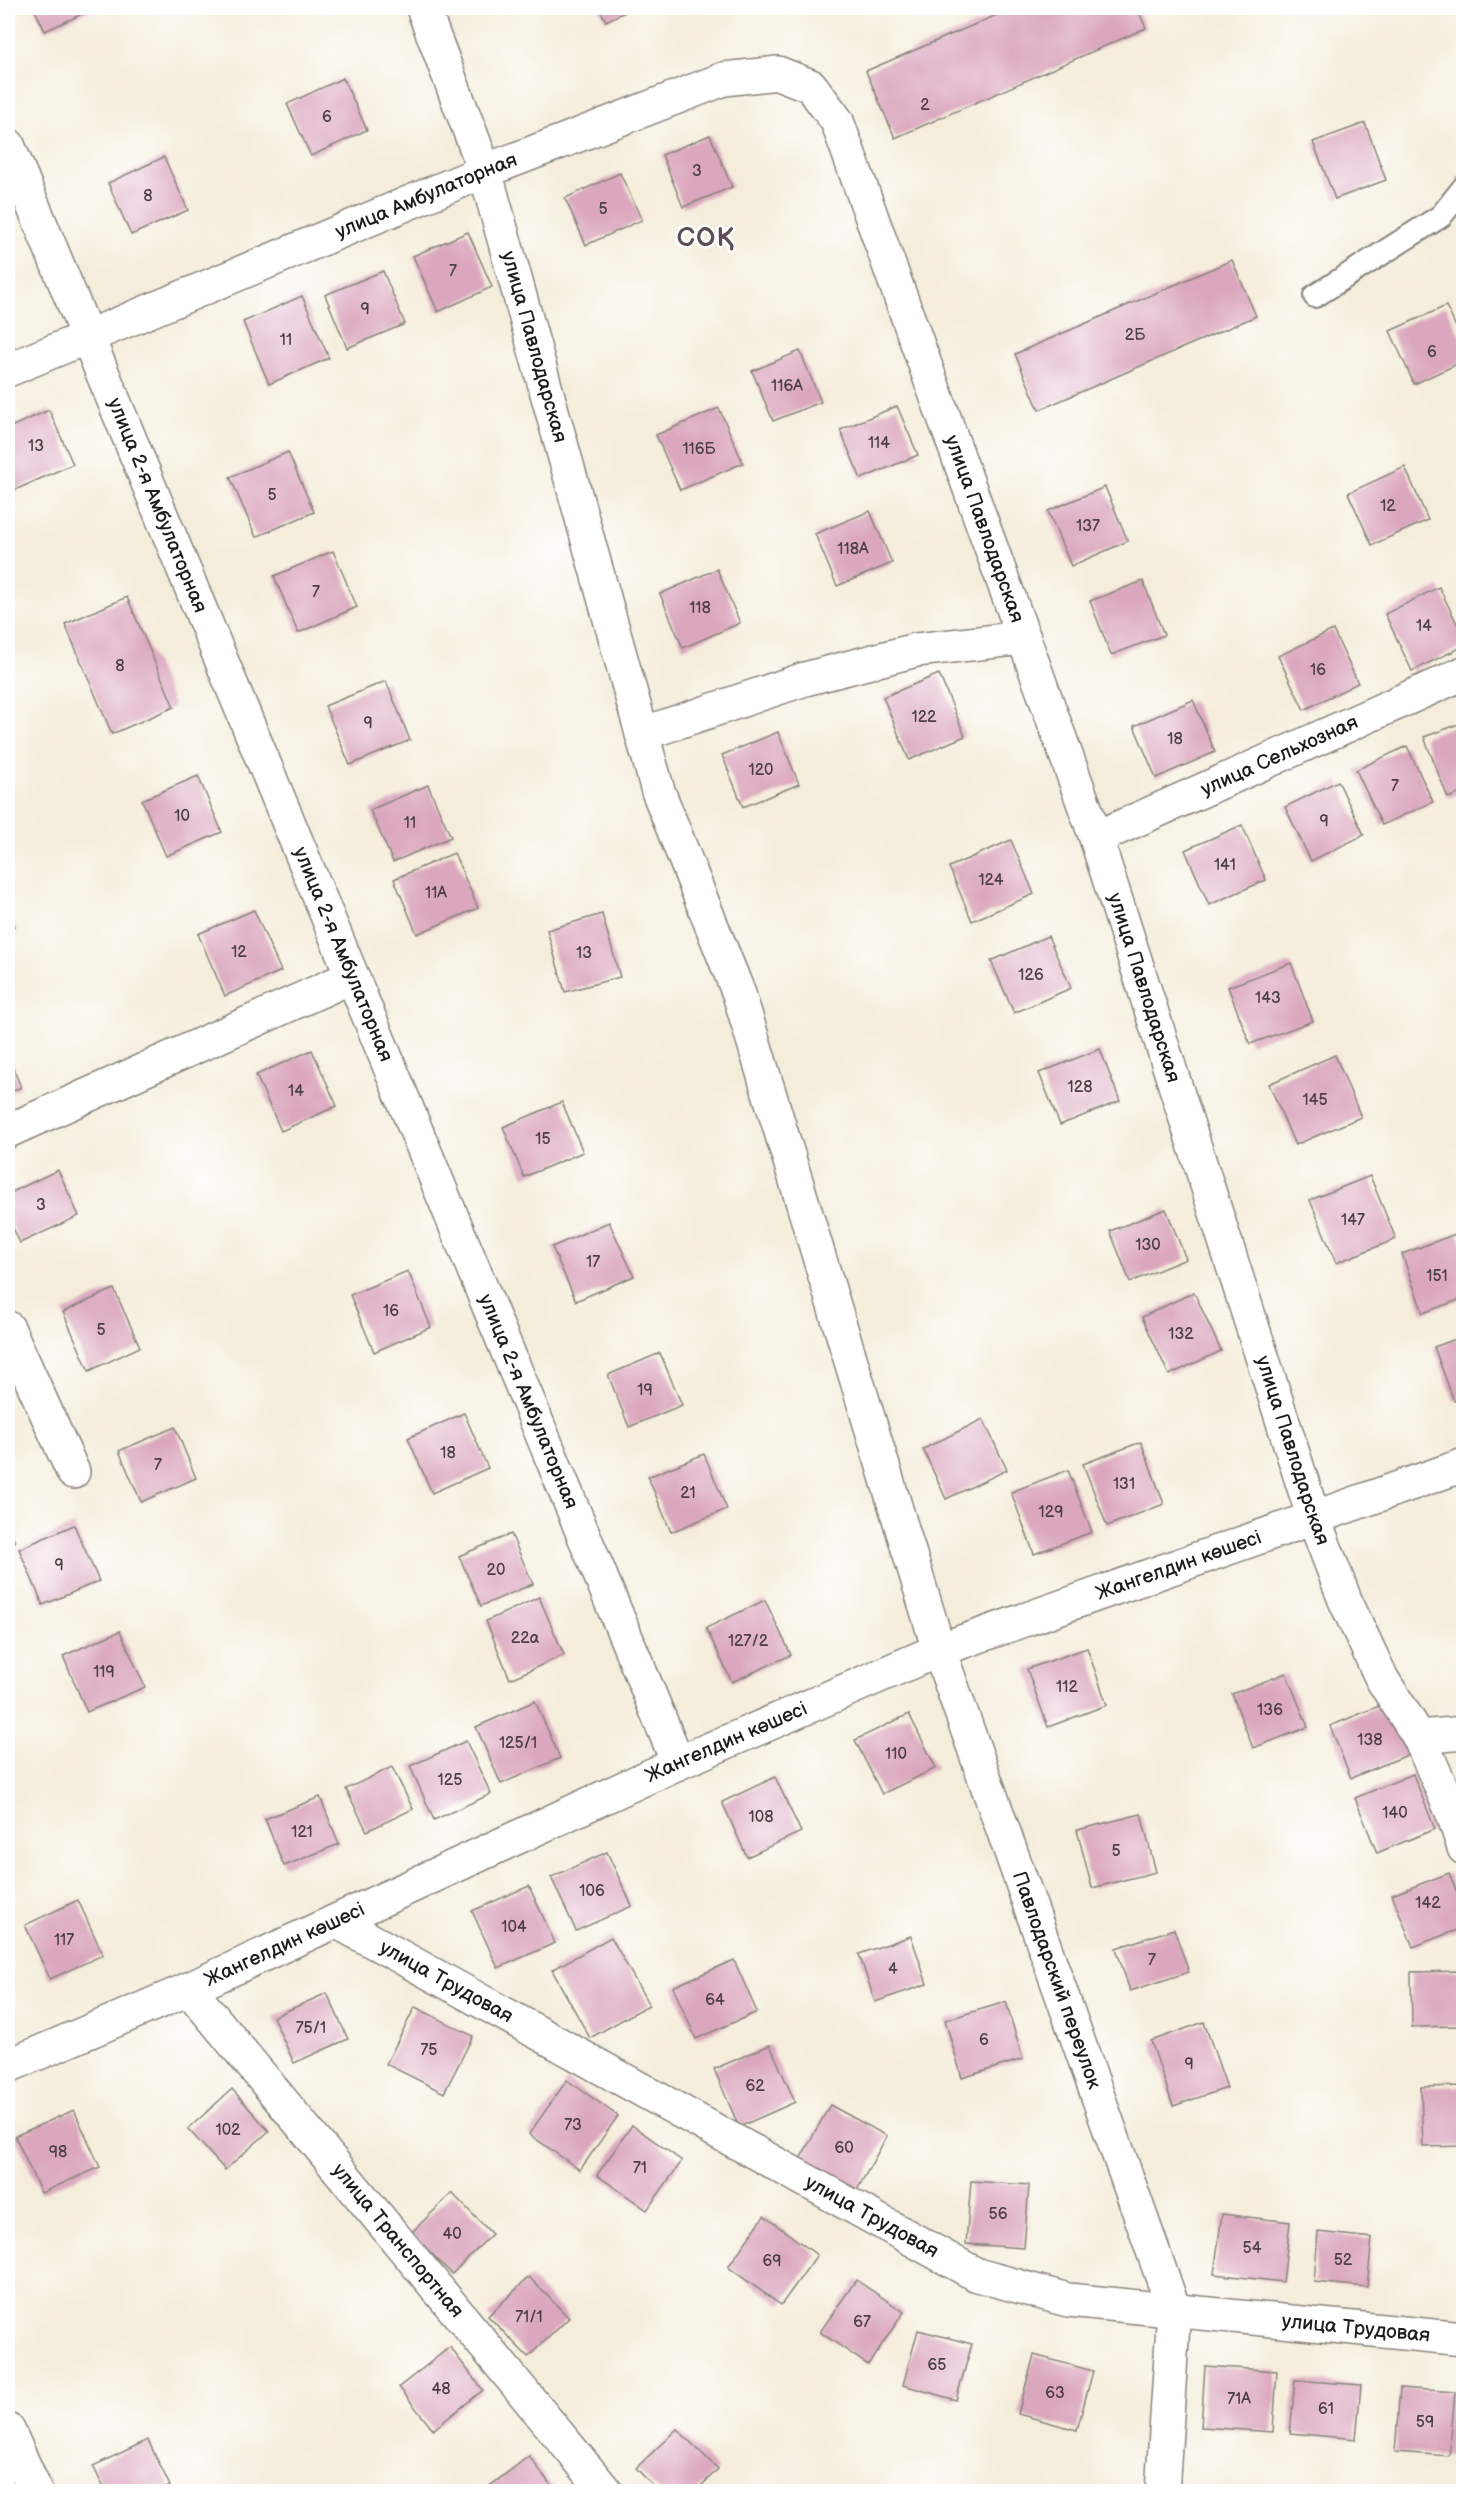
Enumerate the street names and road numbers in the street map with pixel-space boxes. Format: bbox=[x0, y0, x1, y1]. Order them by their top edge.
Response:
street label: улица Амбулаторная bbox=[332, 148, 520, 244]
street label: улица Павлодарская bbox=[496, 248, 572, 445]
street label: улица 2-я Амбулаторная bbox=[102, 394, 212, 616]
street label: улица Павлодарская bbox=[939, 432, 1029, 626]
street label: улица Сельхозная bbox=[1197, 710, 1362, 801]
street label: улица 2-я Амбулаторная bbox=[288, 843, 398, 1065]
street label: улица Павлодарская bbox=[1102, 890, 1186, 1086]
street label: улица 2-я Амбулаторная bbox=[473, 1291, 583, 1512]
street label: улица Павлодарская bbox=[1251, 1353, 1335, 1549]
street label: Жангелдин көшесі bbox=[1093, 1525, 1265, 1606]
street label: Жангелдин көшесі bbox=[642, 1697, 811, 1788]
street label: Павлодарский переулок bbox=[1007, 1868, 1106, 2093]
street label: Жангелдин көшесі bbox=[201, 1897, 369, 1992]
street label: улица Трудовая bbox=[375, 1935, 517, 2028]
street label: улица Транспортная bbox=[327, 2159, 469, 2323]
street label: улица Трудовая bbox=[801, 2170, 943, 2263]
street label: улица Трудовая bbox=[1281, 2309, 1431, 2348]

